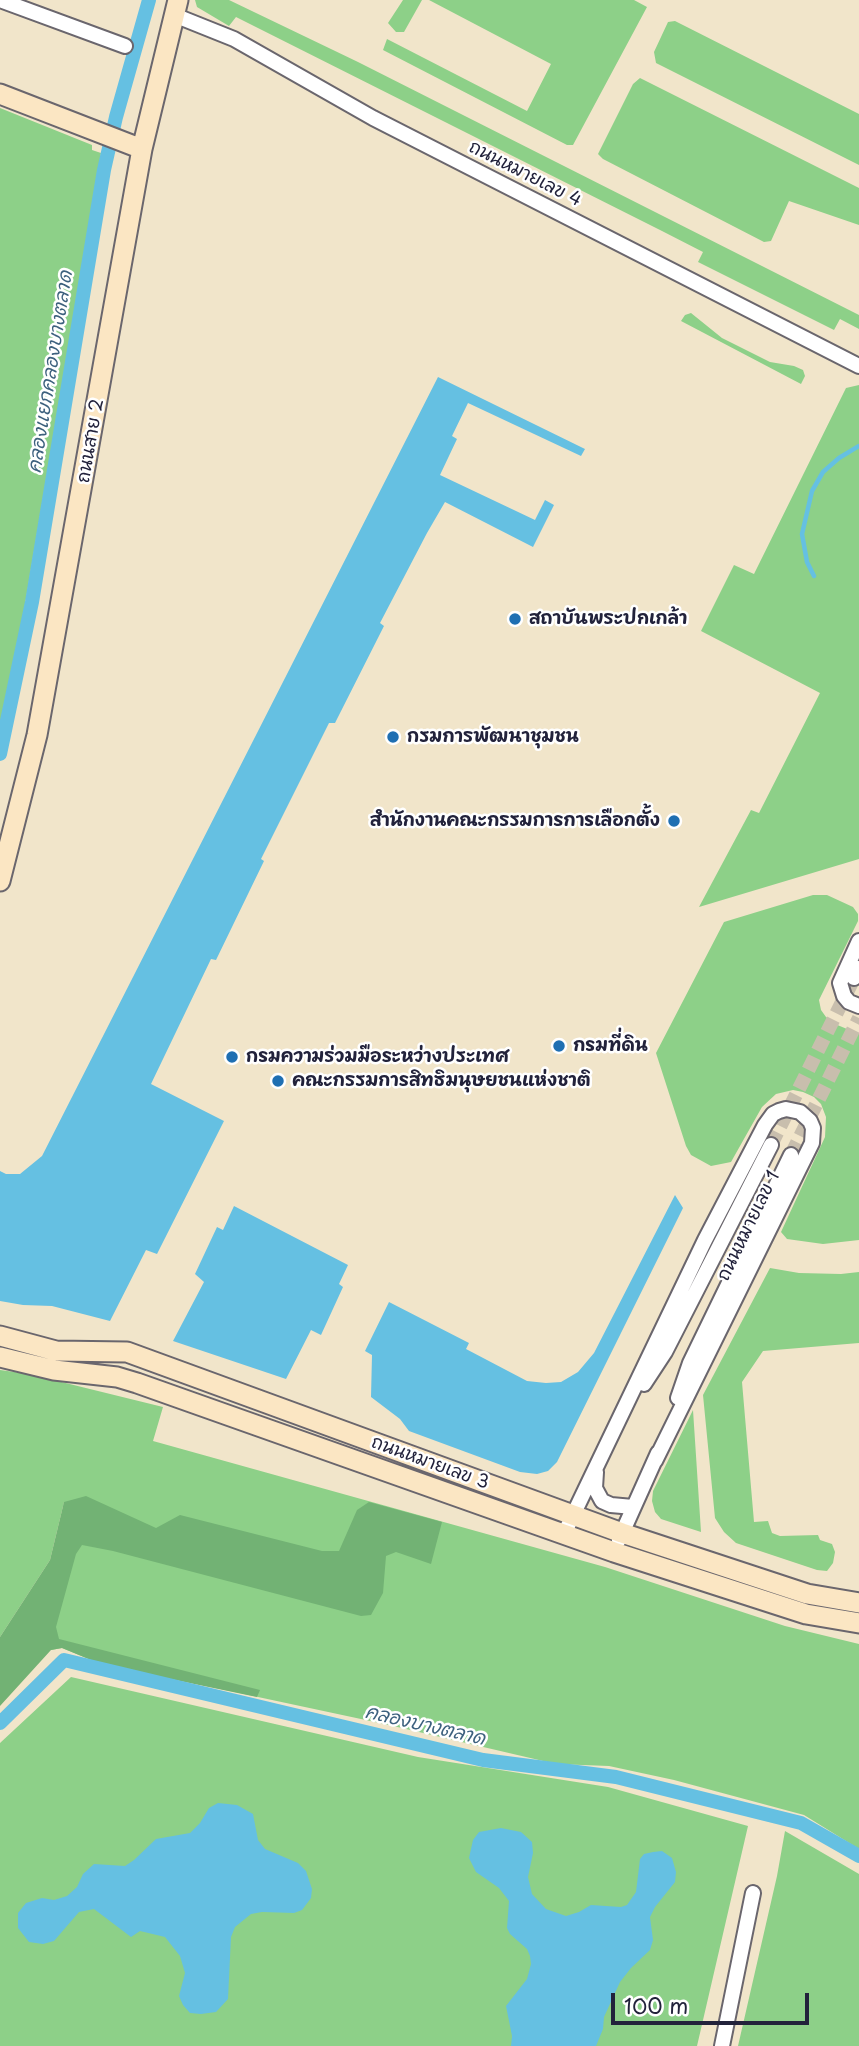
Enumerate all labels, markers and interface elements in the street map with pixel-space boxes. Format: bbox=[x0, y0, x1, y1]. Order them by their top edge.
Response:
street label: ถนนหมายเลข 4 bbox=[465, 136, 585, 212]
water label: คลองแยกคลองบางตลาด bbox=[24, 269, 78, 475]
street label: ถนนสาย 2 bbox=[73, 397, 109, 485]
place label: สถาบันพระปกเกล้า bbox=[529, 608, 687, 630]
marker: สถาบันพระปกเกล้า bbox=[507, 611, 523, 627]
place label: กรมการพัฒนาชุมชน bbox=[407, 726, 579, 748]
marker: กรมการพัฒนาชุมชน bbox=[385, 729, 401, 745]
place label: สำนักงานคณะกรรมการการเลือกตั้ง bbox=[370, 810, 660, 832]
marker: สำนักงานคณะกรรมการการเลือกตั้ง bbox=[666, 813, 682, 829]
place label: กรมที่ดิน bbox=[573, 1035, 648, 1057]
marker: กรมที่ดิน bbox=[551, 1038, 567, 1054]
place label: กรมความร่วมมือระหว่างประเทศ bbox=[246, 1046, 509, 1068]
marker: กรมความร่วมมือระหว่างประเทศ bbox=[224, 1049, 240, 1065]
place label: คณะกรรมการสิทธิมนุษยชนแห่งชาติ bbox=[292, 1070, 591, 1092]
marker: คณะกรรมการสิทธิมนุษยชนแห่งชาติ bbox=[270, 1073, 286, 1089]
street label: ถนนหมายเลข 1 bbox=[713, 1167, 785, 1285]
street label: ถนนหมายเลข 3 bbox=[368, 1432, 492, 1494]
water label: คลองบางตลาด bbox=[363, 1701, 487, 1751]
scale bar bbox=[614, 1980, 812, 2024]
text: 100 m bbox=[624, 1989, 688, 2021]

